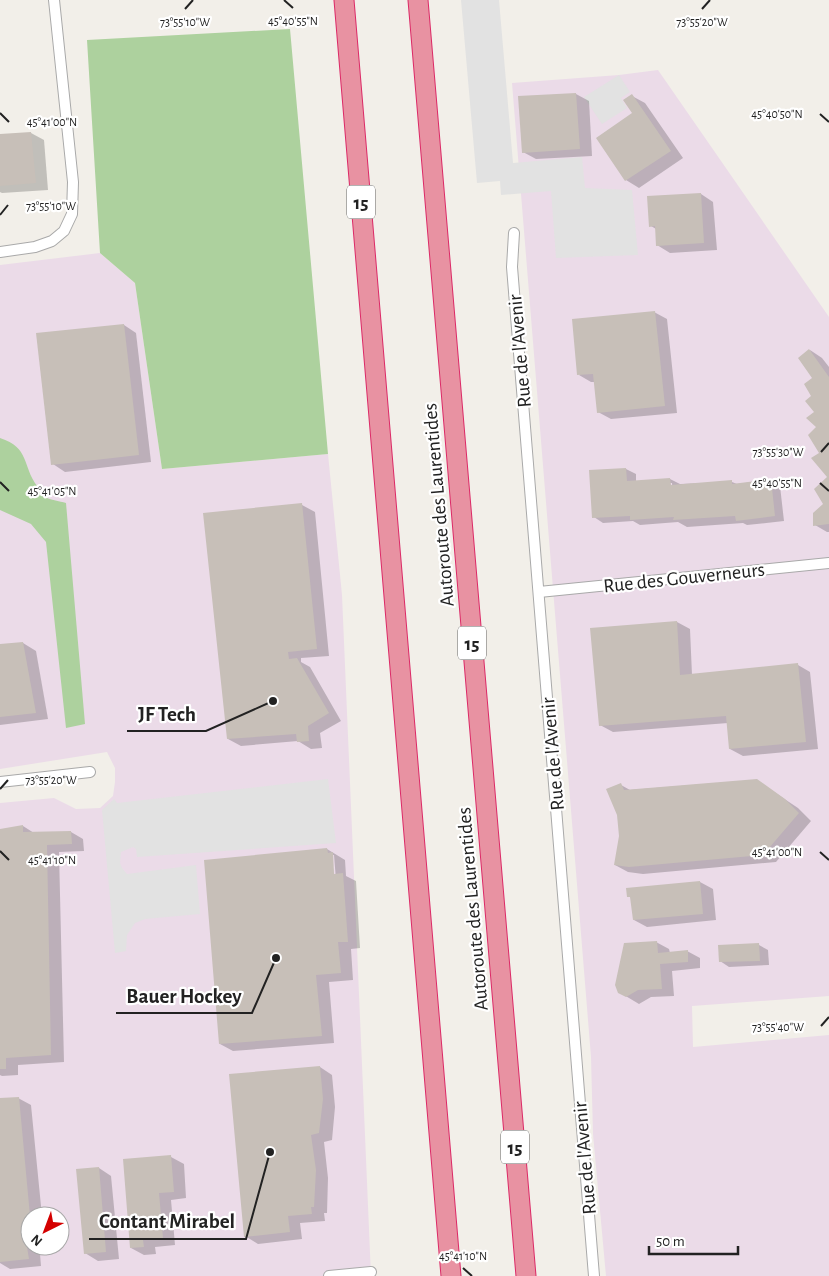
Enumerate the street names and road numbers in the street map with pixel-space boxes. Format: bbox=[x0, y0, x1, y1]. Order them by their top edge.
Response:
road number: 15 bbox=[347, 186, 375, 218]
street label: Rue de l'Avenir bbox=[505, 293, 535, 408]
street label: Autoroute des Laurentides bbox=[420, 402, 458, 607]
street label: Rue des Gouverneurs bbox=[602, 560, 766, 596]
road number: 15 bbox=[458, 626, 486, 660]
street label: Rue de l'Avenir bbox=[538, 696, 568, 811]
street label: Autoroute des Laurentides bbox=[454, 806, 492, 1011]
street label: Rue de l'Avenir bbox=[570, 1100, 600, 1215]
road number: 15 bbox=[501, 1130, 529, 1164]

